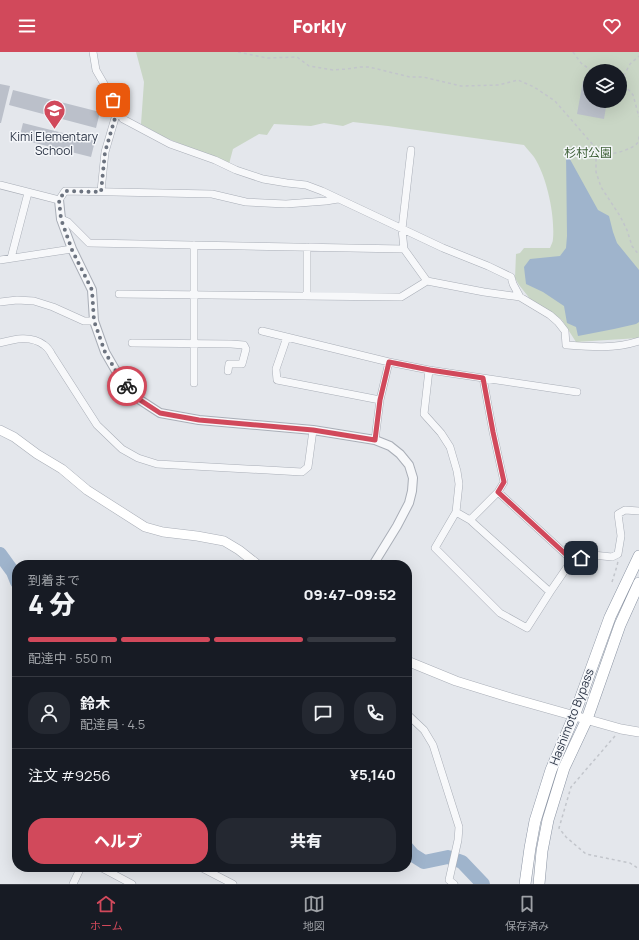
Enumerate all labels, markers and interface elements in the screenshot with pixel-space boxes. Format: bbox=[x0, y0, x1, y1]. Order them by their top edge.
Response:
text: Forkly bbox=[293, 14, 346, 38]
icon: menu bbox=[16, 15, 38, 37]
icon: heart bbox=[601, 15, 623, 37]
map controls bbox=[583, 64, 627, 108]
button: layers bbox=[583, 64, 627, 108]
pin bbox=[96, 83, 130, 117]
icon: bag bbox=[102, 89, 124, 111]
school or university icon: Kimi Elementary School bbox=[41, 97, 67, 130]
place label: Kimi Elementary School bbox=[10, 128, 99, 159]
park label: 杉村公園 bbox=[564, 144, 612, 161]
courier bbox=[107, 366, 147, 406]
icon: bike bbox=[116, 375, 138, 397]
pin bbox=[564, 541, 598, 575]
icon: home bbox=[570, 547, 592, 569]
text: 到着まで bbox=[28, 571, 80, 589]
text: 09:47–09:52 bbox=[303, 584, 396, 605]
text: 4 分 bbox=[28, 586, 75, 622]
text: 配達中 · 550 m bbox=[28, 649, 112, 667]
street label: Hashimoto Bypass bbox=[545, 666, 598, 768]
button: person bbox=[28, 692, 70, 734]
button: chat bbox=[302, 692, 344, 734]
button: phone bbox=[354, 692, 396, 734]
text: 鈴木 bbox=[80, 693, 110, 714]
text: 配達員 · 4.5 bbox=[80, 715, 145, 733]
text: ¥5,140 bbox=[350, 764, 396, 785]
text: 注文 #9256 bbox=[28, 765, 111, 786]
button: ヘルプ bbox=[28, 818, 208, 864]
button: 共有 bbox=[216, 818, 396, 864]
tab: ホーム bbox=[90, 893, 123, 933]
tab: 地図 bbox=[303, 893, 325, 933]
tab: 保存済み bbox=[505, 893, 549, 933]

